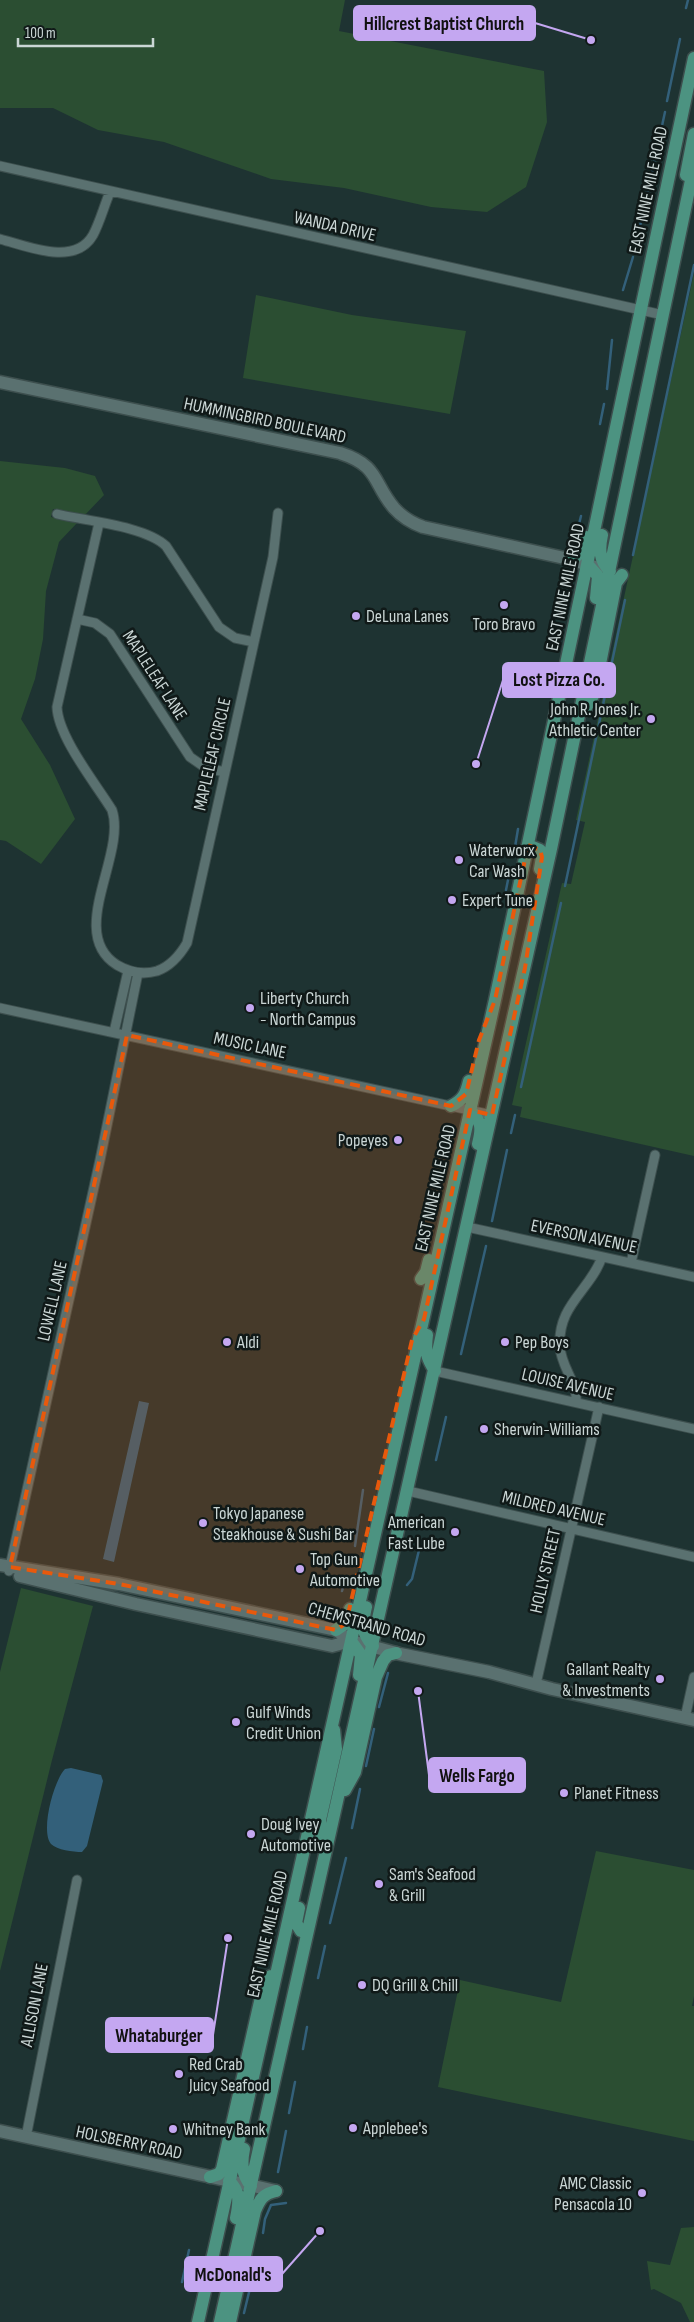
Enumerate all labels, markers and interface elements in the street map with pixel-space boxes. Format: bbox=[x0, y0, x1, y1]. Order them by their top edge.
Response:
callout: Hillcrest Baptist Church bbox=[354, 6, 535, 40]
text: Hillcrest Baptist Church bbox=[364, 13, 524, 36]
scale bar bbox=[18, 15, 152, 47]
text: 100 m bbox=[25, 24, 56, 43]
street label: EAST NINE MILE ROAD bbox=[625, 124, 672, 256]
street label: WANDA DRIVE bbox=[292, 207, 378, 246]
street label: HUMMINGBIRD BOULEVARD bbox=[182, 393, 348, 448]
street label: EAST NINE MILE ROAD bbox=[542, 521, 589, 653]
marker: Toro Bravo bbox=[498, 599, 510, 611]
place label: DeLuna Lanes bbox=[366, 606, 449, 627]
marker: DeLuna Lanes bbox=[350, 610, 362, 622]
place label: Toro Bravo bbox=[473, 614, 535, 635]
street label: MAPLELEAF LANE bbox=[118, 626, 191, 724]
callout: Lost Pizza Co. bbox=[503, 663, 615, 697]
text: Lost Pizza Co. bbox=[513, 669, 605, 692]
street label: MAPLELEAF CIRCLE bbox=[189, 696, 236, 813]
place label: John R. Jones Jr. Athletic Center bbox=[548, 699, 641, 741]
marker: John R. Jones Jr. Athletic Center bbox=[645, 713, 657, 725]
place label: Waterworx Car Wash bbox=[469, 840, 535, 882]
marker: Waterworx Car Wash bbox=[453, 854, 465, 866]
place label: Expert Tune bbox=[462, 890, 533, 911]
marker: Expert Tune bbox=[446, 894, 458, 906]
place label: Liberty Church - North Campus bbox=[260, 988, 356, 1030]
marker: Liberty Church - North Campus bbox=[244, 1002, 256, 1014]
street label: MUSIC LANE bbox=[212, 1028, 288, 1063]
street label: EAST NINE MILE ROAD bbox=[411, 1123, 460, 1254]
place label: Popeyes bbox=[338, 1130, 388, 1151]
marker: Popeyes bbox=[392, 1134, 404, 1146]
street label: EVERSON AVENUE bbox=[529, 1215, 639, 1258]
street label: LOWELL LANE bbox=[33, 1259, 72, 1343]
place label: Aldi bbox=[236, 1332, 259, 1353]
place label: Pep Boys bbox=[515, 1332, 569, 1353]
marker: Aldi bbox=[221, 1336, 233, 1348]
marker: Pep Boys bbox=[499, 1336, 511, 1348]
street label: LOUISE AVENUE bbox=[520, 1364, 616, 1405]
place label: Sherwin-Williams bbox=[494, 1419, 600, 1440]
marker: Sherwin-Williams bbox=[478, 1423, 490, 1435]
street label: MILDRED AVENUE bbox=[500, 1486, 608, 1531]
place label: Tokyo Japanese Steakhouse & Sushi Bar bbox=[213, 1503, 354, 1545]
place label: American Fast Lube bbox=[387, 1512, 445, 1554]
marker: Tokyo Japanese Steakhouse & Sushi Bar bbox=[197, 1517, 209, 1529]
marker: American Fast Lube bbox=[449, 1526, 461, 1538]
street label: HOLLY STREET bbox=[526, 1527, 565, 1615]
place label: Top Gun Automotive bbox=[309, 1549, 380, 1591]
marker: Top Gun Automotive bbox=[294, 1563, 306, 1575]
street label: CHEMSTRAND ROAD bbox=[306, 1598, 428, 1651]
place label: Gallant Realty & Investments bbox=[562, 1659, 650, 1701]
marker: Gallant Realty & Investments bbox=[654, 1673, 666, 1685]
place label: Gulf Winds Credit Union bbox=[246, 1702, 321, 1744]
marker: Gulf Winds Credit Union bbox=[230, 1716, 242, 1728]
callout: Wells Fargo bbox=[429, 1758, 525, 1792]
text: Wells Fargo bbox=[439, 1765, 515, 1788]
place label: Planet Fitness bbox=[574, 1783, 659, 1804]
marker: Planet Fitness bbox=[558, 1787, 570, 1799]
place label: Doug Ivey Automotive bbox=[260, 1814, 331, 1856]
marker: Doug Ivey Automotive bbox=[245, 1828, 257, 1840]
place label: Sam's Seafood & Grill bbox=[389, 1864, 476, 1906]
street label: EAST NINE MILE ROAD bbox=[243, 1869, 292, 2000]
marker: Sam's Seafood & Grill bbox=[373, 1878, 385, 1890]
street label: ALLISON LANE bbox=[16, 1962, 53, 2050]
place label: DQ Grill & Chill bbox=[372, 1975, 458, 1996]
marker: DQ Grill & Chill bbox=[356, 1979, 368, 1991]
callout: Whataburger bbox=[106, 2018, 213, 2052]
text: Whataburger bbox=[115, 2025, 203, 2048]
place label: Red Crab Juicy Seafood bbox=[188, 2054, 270, 2096]
marker: Red Crab Juicy Seafood bbox=[173, 2068, 185, 2080]
place label: Applebee's bbox=[362, 2118, 428, 2139]
place label: Whitney Bank bbox=[183, 2119, 266, 2140]
street label: HOLSBERRY ROAD bbox=[74, 2121, 184, 2164]
marker: Applebee's bbox=[347, 2122, 359, 2134]
marker: Whitney Bank bbox=[167, 2123, 179, 2135]
place label: AMC Classic Pensacola 10 bbox=[554, 2173, 632, 2215]
marker: AMC Classic Pensacola 10 bbox=[636, 2187, 648, 2199]
callout: McDonald's bbox=[185, 2257, 282, 2291]
text: McDonald's bbox=[194, 2264, 272, 2287]

